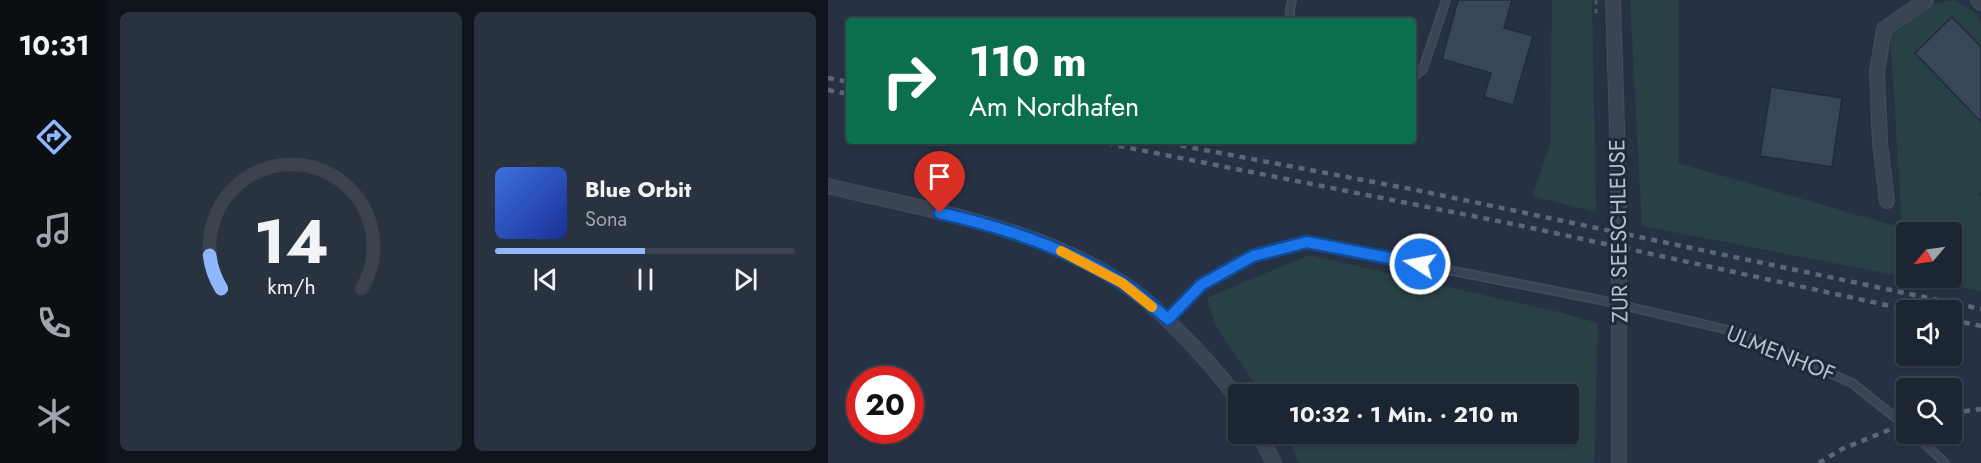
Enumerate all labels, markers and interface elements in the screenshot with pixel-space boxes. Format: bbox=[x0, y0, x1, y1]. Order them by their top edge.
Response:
text: 10:31 bbox=[19, 26, 89, 65]
text: 110 m bbox=[969, 31, 1087, 92]
icon: right bbox=[870, 42, 948, 120]
text: Am Nordhafen bbox=[969, 87, 1139, 126]
icon: directions bbox=[33, 116, 75, 158]
street label: ZUR SEESCHLEUSE bbox=[1600, 139, 1636, 323]
pin bbox=[914, 151, 965, 213]
icon: arrive bbox=[923, 160, 956, 193]
text: Blue Orbit bbox=[585, 173, 691, 205]
text: 14 bbox=[253, 196, 329, 286]
text: Sona bbox=[585, 205, 627, 234]
icon: music bbox=[33, 209, 75, 251]
north arrow bbox=[1896, 222, 1962, 288]
map controls bbox=[1896, 222, 1962, 444]
position arrow bbox=[1388, 232, 1452, 296]
icon: previous bbox=[529, 263, 562, 296]
icon: pause bbox=[629, 263, 662, 296]
icon: next bbox=[729, 263, 762, 296]
text: km/h bbox=[267, 271, 315, 302]
button: sound bbox=[1896, 300, 1962, 366]
icon: phone bbox=[33, 302, 75, 344]
street label: ULMENHOF bbox=[1722, 317, 1840, 389]
speed limit sign: 20 bbox=[846, 366, 924, 444]
button: search bbox=[1896, 378, 1962, 444]
icon: climate bbox=[33, 395, 75, 437]
text: 10:32 · 1 Min. · 210 m bbox=[1289, 398, 1518, 430]

